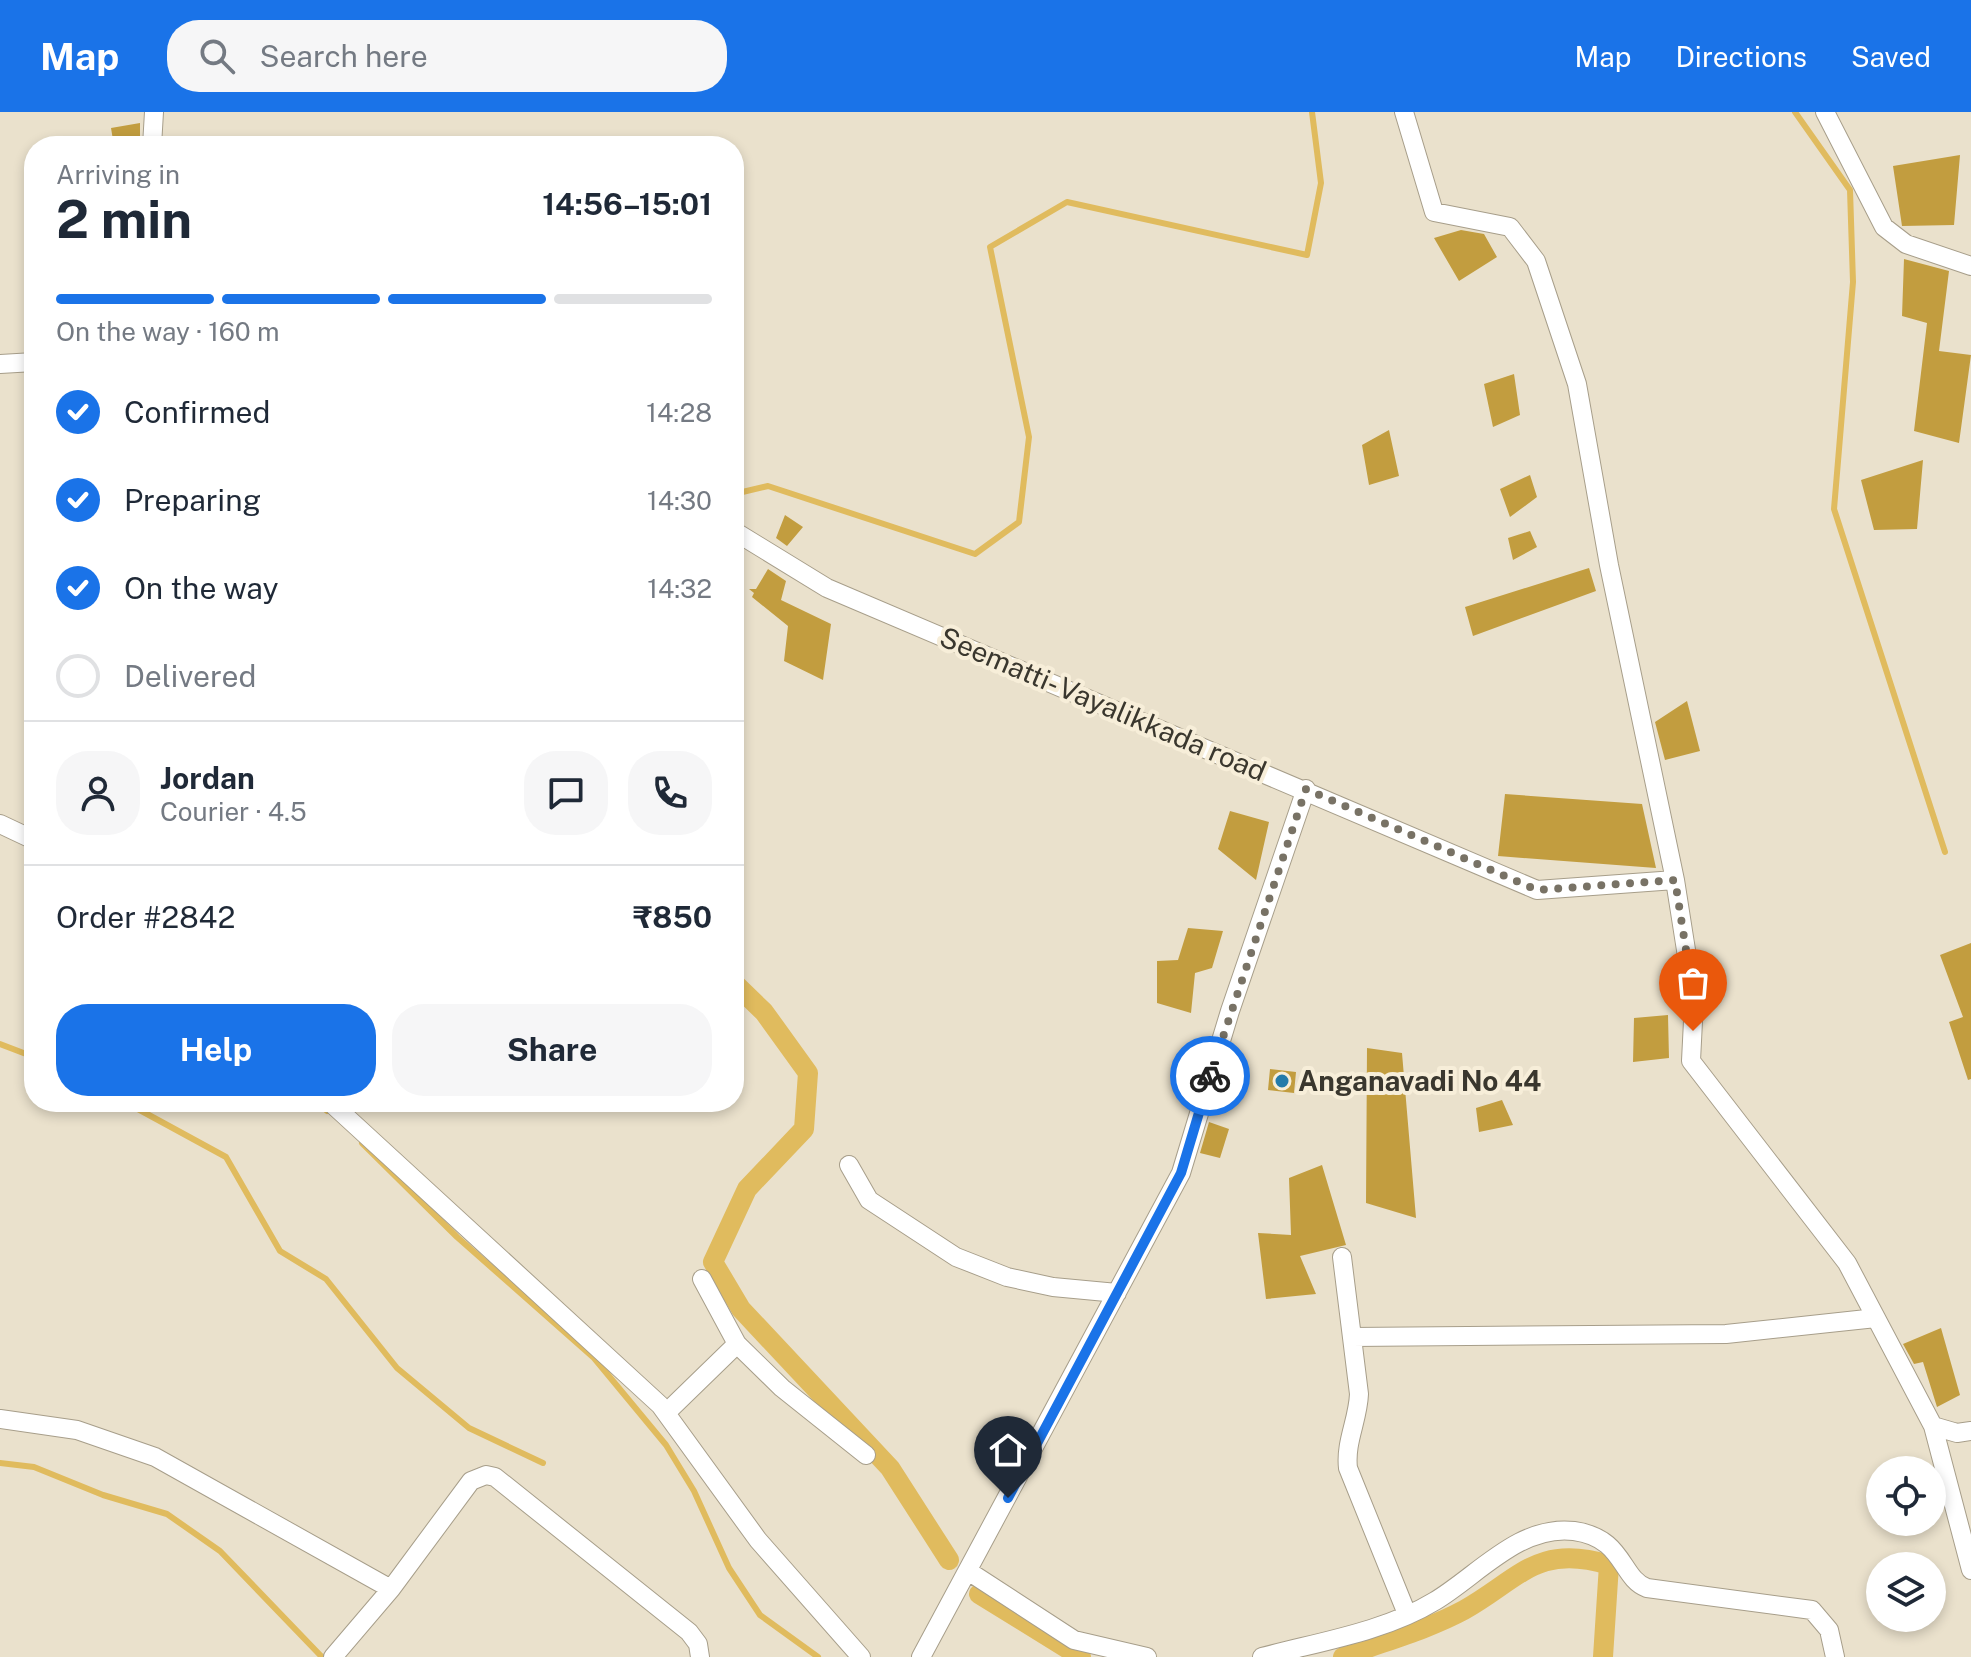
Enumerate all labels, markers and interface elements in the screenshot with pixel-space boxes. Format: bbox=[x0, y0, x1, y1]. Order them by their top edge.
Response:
search box bbox=[167, 20, 727, 92]
text: Map bbox=[40, 34, 119, 79]
icon: search bbox=[195, 34, 239, 78]
text: Search here bbox=[259, 38, 428, 74]
text: Map bbox=[1575, 40, 1631, 73]
text: Directions bbox=[1675, 40, 1807, 73]
text: Saved bbox=[1851, 40, 1931, 73]
text: Arriving in bbox=[56, 159, 180, 190]
text: 14:56–15:01 bbox=[542, 186, 712, 222]
text: 2 min bbox=[56, 189, 192, 250]
text: On the way · 160 m bbox=[56, 316, 280, 347]
icon: check bbox=[56, 390, 100, 434]
text: Confirmed bbox=[124, 394, 270, 430]
text: 14:28 bbox=[646, 397, 712, 428]
icon: check bbox=[56, 478, 100, 522]
text: Preparing bbox=[124, 482, 261, 518]
text: 14:30 bbox=[647, 485, 712, 516]
icon: check bbox=[56, 566, 100, 610]
text: On the way bbox=[124, 570, 278, 606]
text: 14:32 bbox=[647, 573, 712, 604]
street label: Seematti- Vayalikkada road bbox=[935, 620, 1271, 787]
text: Delivered bbox=[124, 658, 256, 694]
button: person bbox=[56, 751, 140, 835]
button: chat bbox=[524, 751, 608, 835]
button: phone bbox=[628, 751, 712, 835]
text: Jordan bbox=[160, 760, 255, 796]
text: Courier · 4.5 bbox=[160, 796, 307, 827]
text: Order #2842 bbox=[56, 899, 235, 935]
text: ₹850 bbox=[633, 899, 712, 935]
pin bbox=[1659, 949, 1727, 1031]
icon: bag bbox=[1671, 961, 1715, 1005]
button: Help bbox=[56, 1004, 376, 1096]
button: Share bbox=[392, 1004, 712, 1096]
courier bbox=[1170, 1036, 1250, 1116]
icon: bike bbox=[1188, 1054, 1232, 1098]
place label: Anganavadi No 44 bbox=[1298, 1064, 1541, 1097]
marker: Anganavadi No 44 bbox=[1273, 1072, 1291, 1090]
pin bbox=[974, 1416, 1042, 1498]
icon: home bbox=[986, 1428, 1030, 1472]
map controls bbox=[1866, 1456, 1946, 1632]
button: locate bbox=[1866, 1456, 1946, 1536]
button: layers bbox=[1866, 1552, 1946, 1632]

